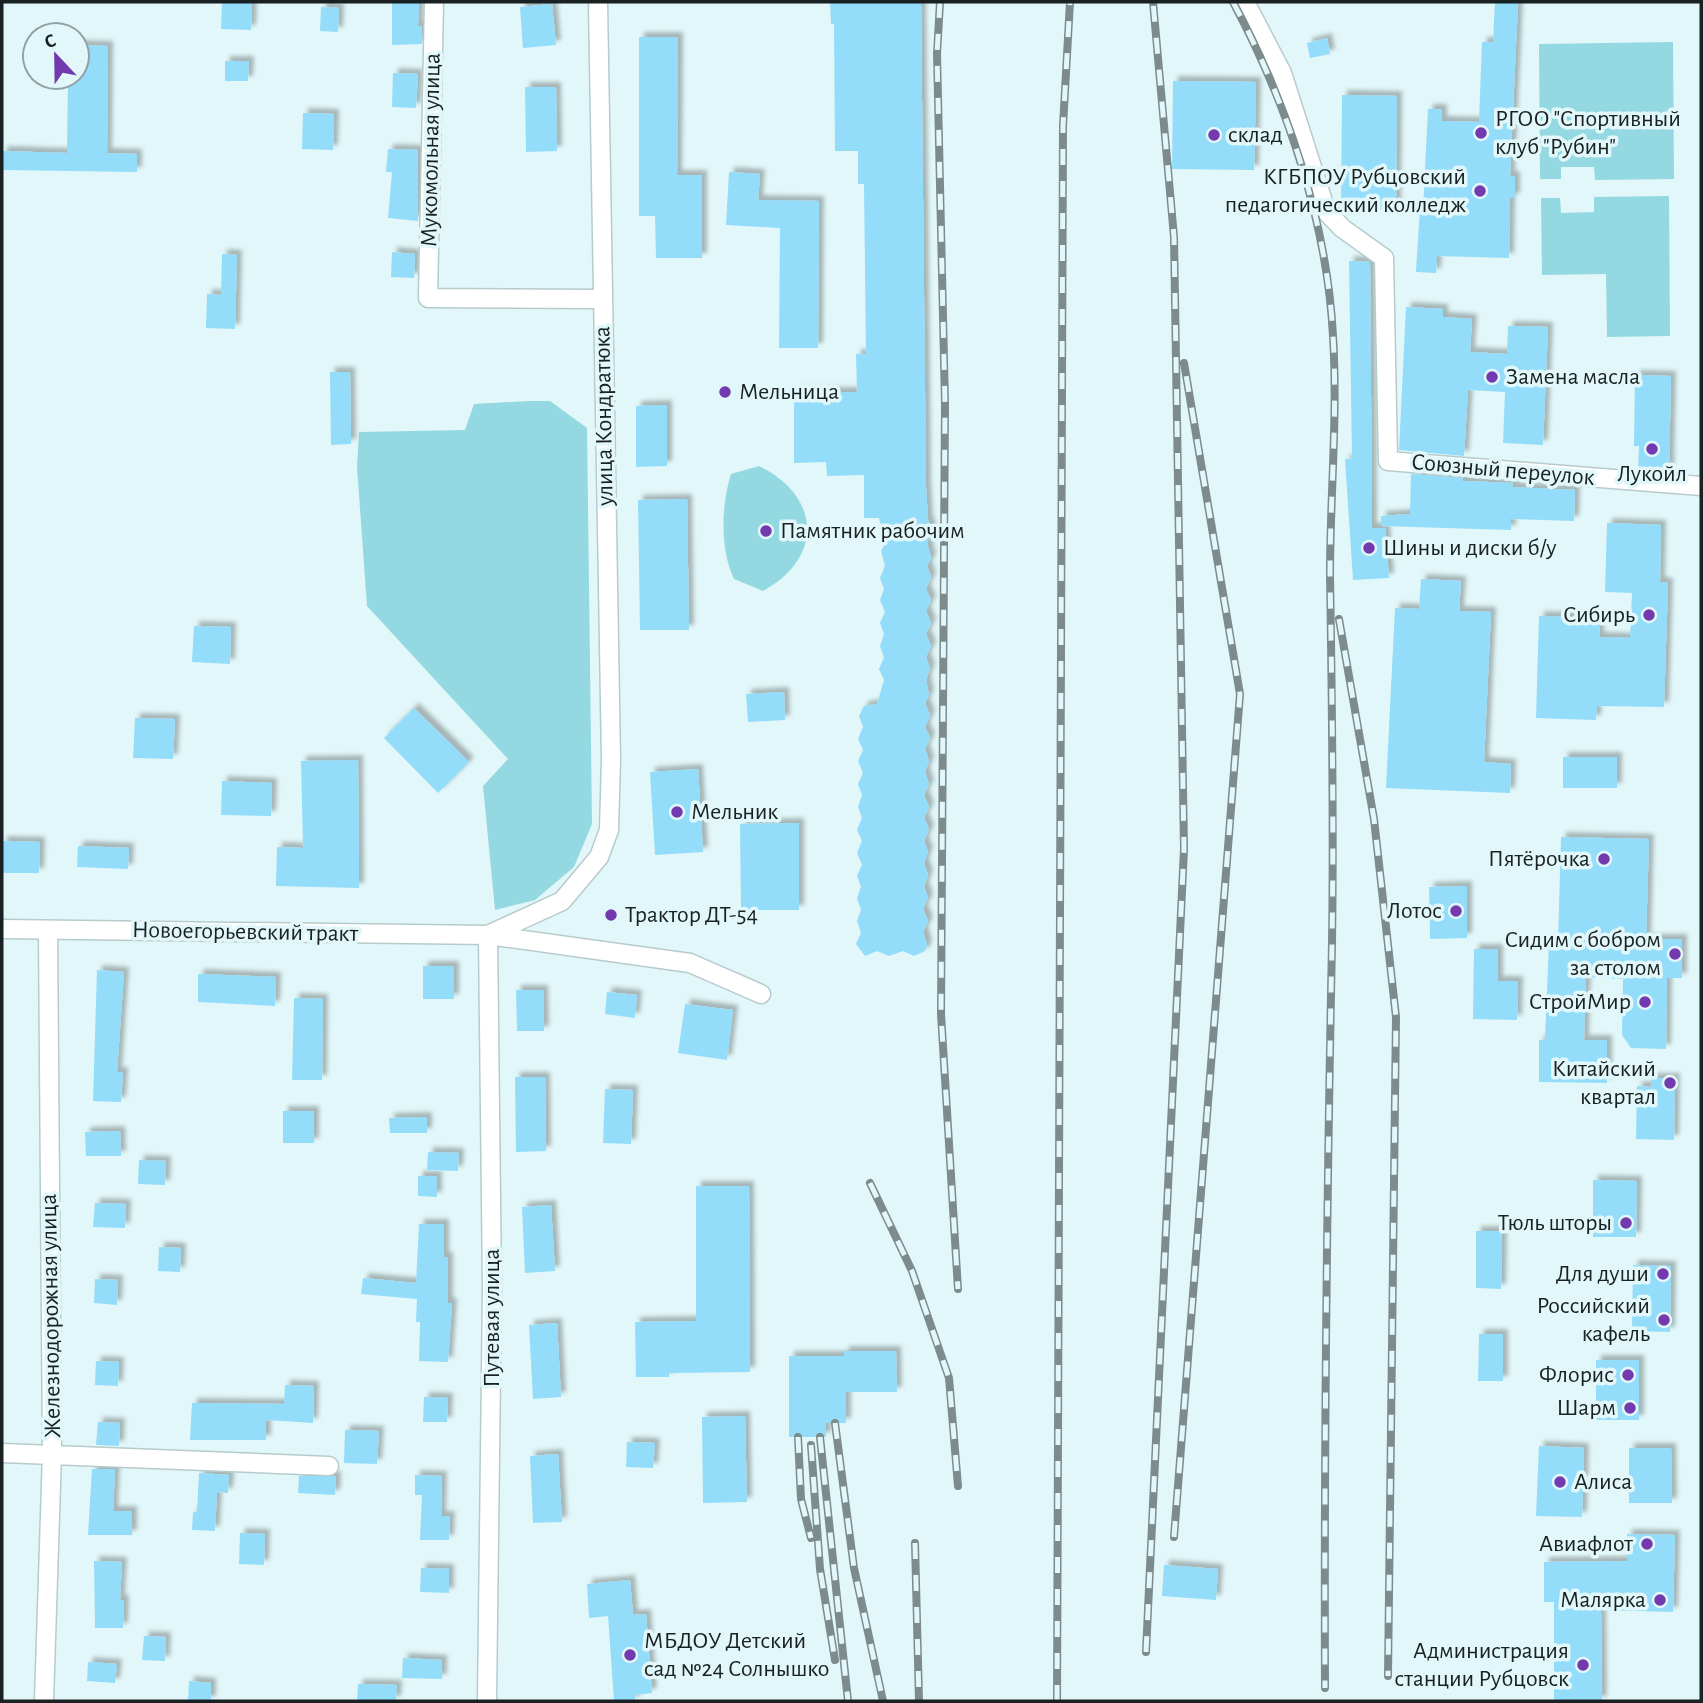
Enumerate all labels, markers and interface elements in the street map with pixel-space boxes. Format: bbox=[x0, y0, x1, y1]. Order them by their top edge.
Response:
north arrow bbox=[21, 21, 91, 91]
text: С bbox=[42, 31, 59, 52]
street label: Мукомольная улица bbox=[417, 53, 445, 247]
place label: РГОО "Спортивный клуб "Рубин" bbox=[1495, 107, 1681, 159]
place label: склад bbox=[1228, 123, 1283, 147]
marker: РГОО "Спортивный клуб "Рубин" bbox=[1473, 125, 1489, 141]
marker: склад bbox=[1206, 127, 1222, 143]
place label: КГБПОУ Рубцовский педагогический колледж bbox=[1225, 165, 1466, 217]
marker: КГБПОУ Рубцовский педагогический колледж bbox=[1472, 183, 1488, 199]
street label: улица Кондратюка bbox=[590, 326, 618, 507]
place label: Замена масла bbox=[1506, 365, 1640, 389]
marker: Замена масла bbox=[1484, 369, 1500, 385]
place label: Мельница bbox=[739, 380, 839, 404]
marker: Мельница bbox=[717, 384, 733, 400]
marker: Лукойл bbox=[1644, 441, 1660, 457]
street label: Союзный переулок bbox=[1410, 450, 1596, 490]
place label: Лукойл bbox=[1617, 462, 1687, 486]
place label: Памятник рабочим bbox=[780, 519, 965, 543]
marker: Памятник рабочим bbox=[758, 523, 774, 539]
place label: Шины и диски б/у bbox=[1383, 536, 1557, 560]
marker: Шины и диски б/у bbox=[1361, 540, 1377, 556]
place label: Сибирь bbox=[1563, 603, 1635, 627]
marker: Сибирь bbox=[1641, 607, 1657, 623]
place label: Мельник bbox=[691, 800, 778, 824]
marker: Мельник bbox=[669, 804, 685, 820]
place label: Пятёрочка bbox=[1488, 847, 1590, 871]
marker: Пятёрочка bbox=[1596, 851, 1612, 867]
place label: Лотос bbox=[1387, 899, 1442, 923]
place label: Трактор ДТ-54 bbox=[625, 903, 758, 927]
marker: Лотос bbox=[1448, 903, 1464, 919]
marker: Трактор ДТ-54 bbox=[603, 907, 619, 923]
street label: Новоегорьевский тракт bbox=[132, 918, 359, 946]
place label: Сидим с бобром за столом bbox=[1505, 928, 1661, 980]
marker: Сидим с бобром за столом bbox=[1667, 946, 1683, 962]
place label: СтройМир bbox=[1529, 990, 1631, 1014]
marker: СтройМир bbox=[1637, 994, 1653, 1010]
place label: Китайский квартал bbox=[1552, 1057, 1656, 1109]
marker: Китайский квартал bbox=[1662, 1075, 1678, 1091]
street label: Железнодорожная улица bbox=[37, 1194, 65, 1438]
place label: Тюль шторы bbox=[1498, 1211, 1612, 1235]
marker: Тюль шторы bbox=[1618, 1215, 1634, 1231]
street label: Путевая улица bbox=[480, 1248, 504, 1387]
place label: Для души bbox=[1556, 1262, 1649, 1286]
marker: Для души bbox=[1655, 1266, 1671, 1282]
place label: Российский кафель bbox=[1537, 1294, 1650, 1346]
marker: Российский кафель bbox=[1656, 1312, 1672, 1328]
place label: Флорис bbox=[1539, 1363, 1614, 1387]
marker: Флорис bbox=[1620, 1367, 1636, 1383]
place label: Шарм bbox=[1556, 1396, 1616, 1420]
marker: Шарм bbox=[1622, 1400, 1638, 1416]
place label: Алиса bbox=[1574, 1470, 1632, 1494]
marker: Алиса bbox=[1552, 1474, 1568, 1490]
place label: Авиафлот bbox=[1539, 1532, 1633, 1556]
marker: Авиафлот bbox=[1639, 1536, 1655, 1552]
place label: Малярка bbox=[1560, 1588, 1646, 1612]
marker: Малярка bbox=[1652, 1592, 1668, 1608]
place label: МБДОУ Детский сад №24 Солнышко bbox=[644, 1629, 829, 1681]
place label: Администрация станции Рубцовск bbox=[1395, 1639, 1569, 1691]
marker: МБДОУ Детский сад №24 Солнышко bbox=[622, 1647, 638, 1663]
marker: Администрация станции Рубцовск bbox=[1575, 1657, 1591, 1673]

